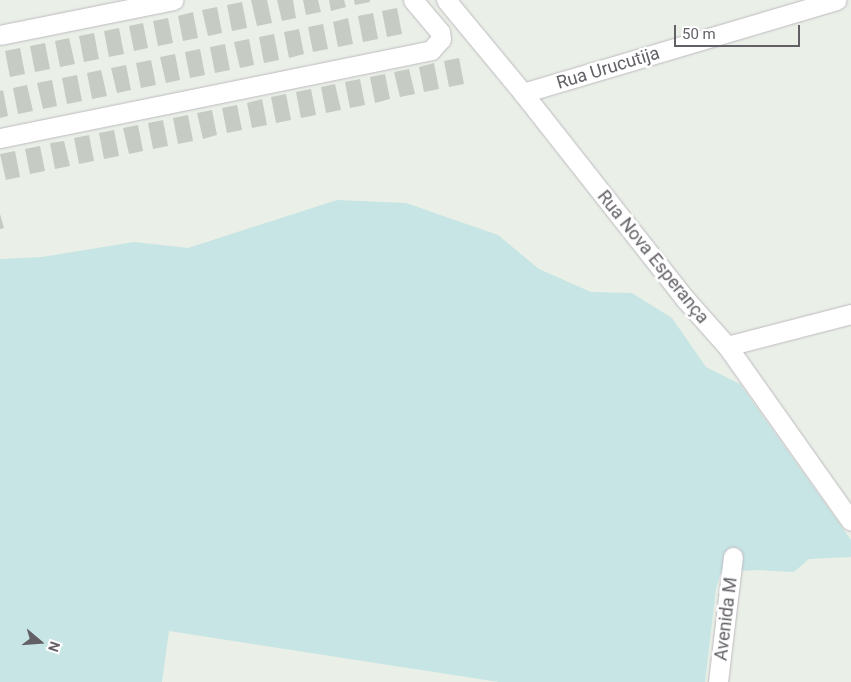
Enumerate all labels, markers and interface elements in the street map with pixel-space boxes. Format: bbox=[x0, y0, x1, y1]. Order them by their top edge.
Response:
scale bar bbox=[676, 15, 802, 47]
text: 50 m bbox=[682, 25, 716, 43]
street label: Rua Urucutija bbox=[554, 42, 662, 94]
street label: Rua Nova Esperança bbox=[593, 186, 713, 328]
street label: Avenida M bbox=[710, 576, 742, 662]
north arrow bbox=[15, 617, 65, 667]
text: N bbox=[45, 639, 63, 654]

